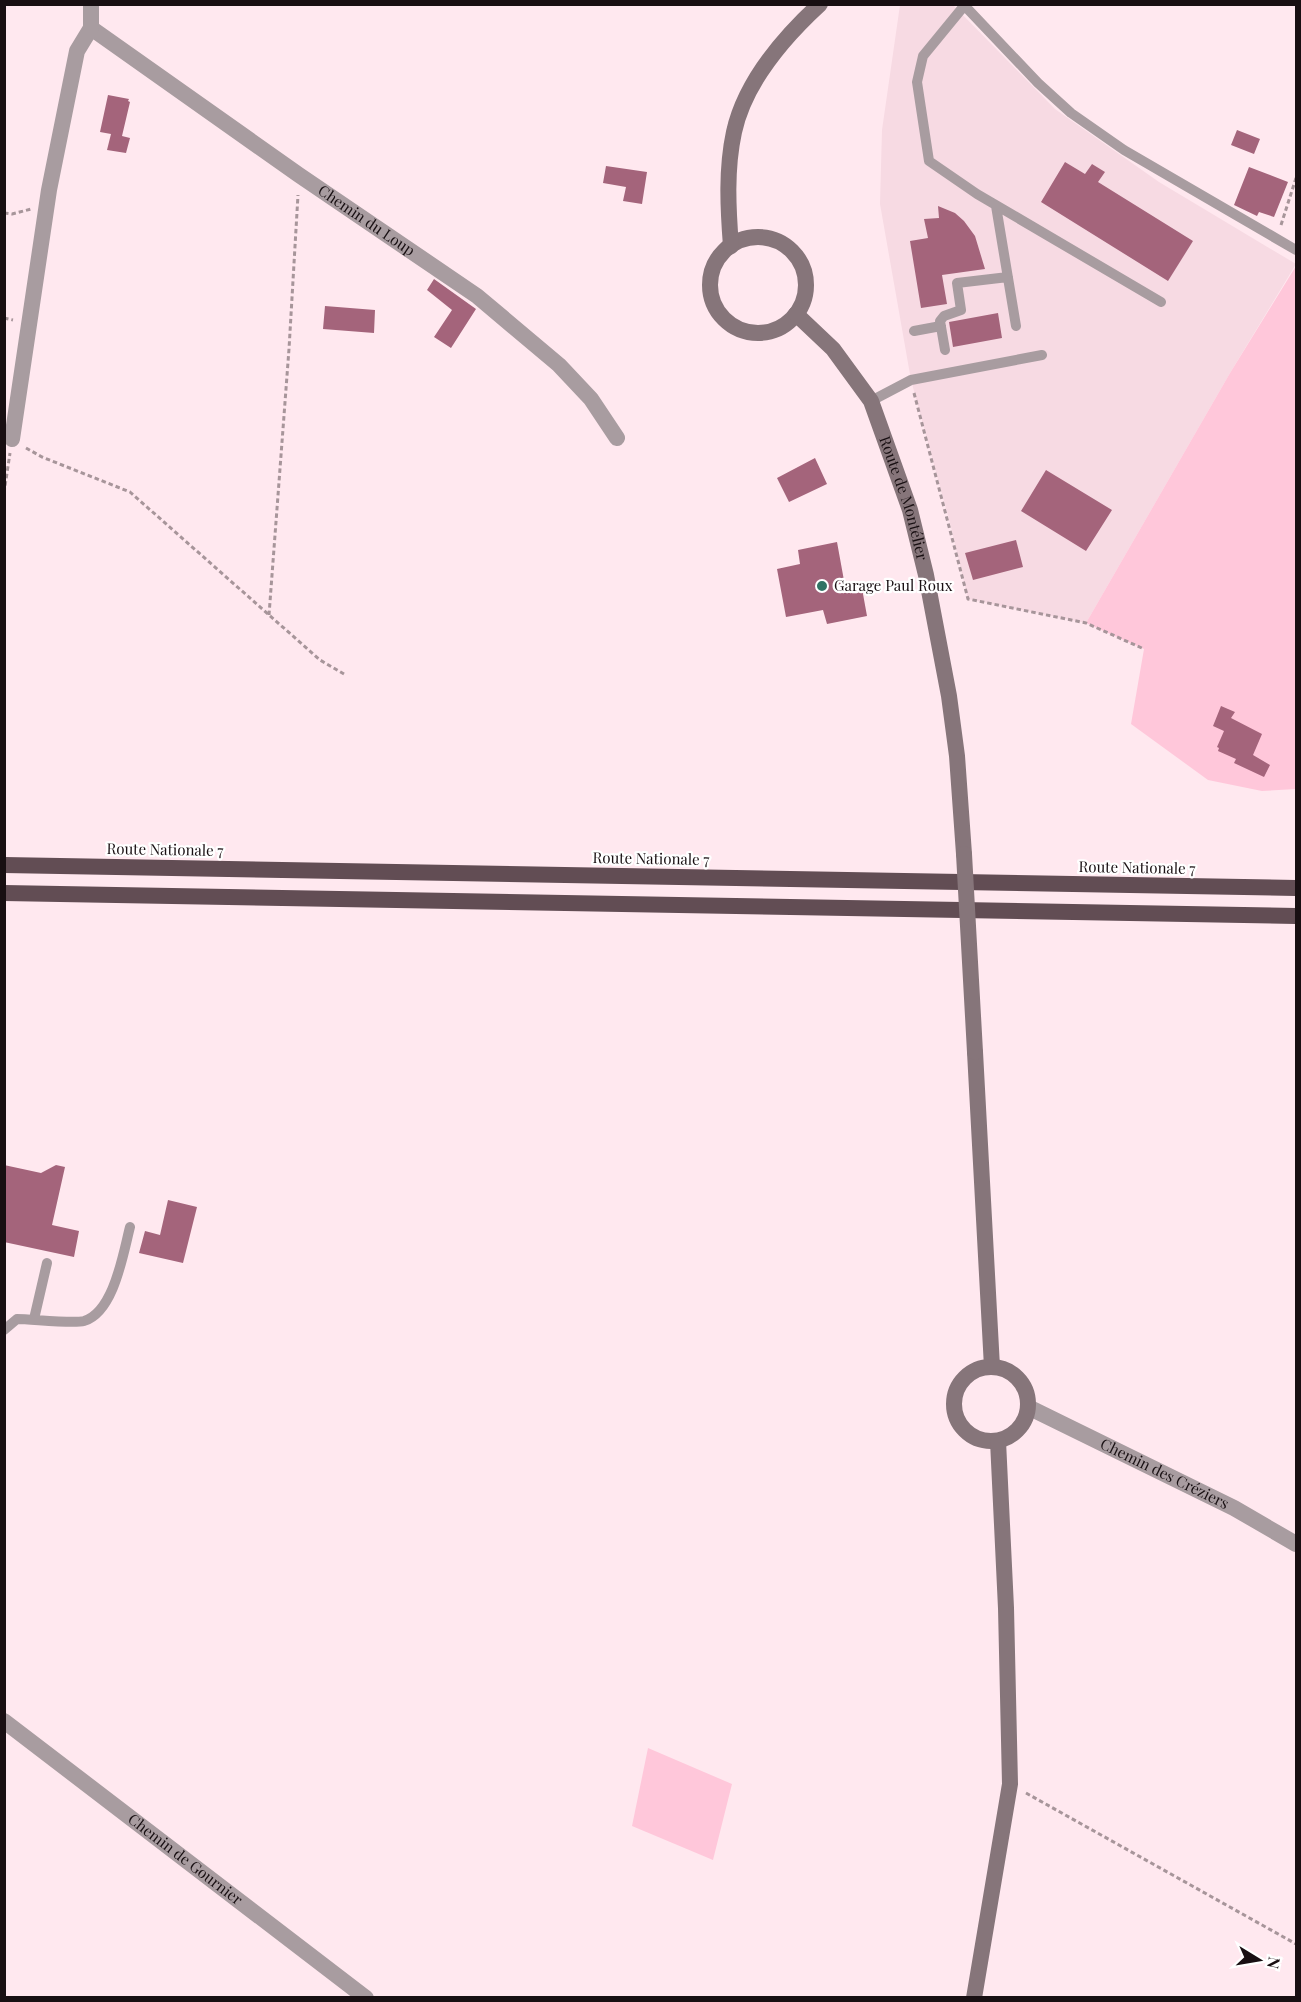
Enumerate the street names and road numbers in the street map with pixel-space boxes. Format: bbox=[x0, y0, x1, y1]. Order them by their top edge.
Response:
street label: Chemin du Loup bbox=[314, 180, 419, 260]
street label: Route de Montélier bbox=[875, 433, 933, 563]
street label: Route Nationale 7 bbox=[106, 838, 224, 860]
street label: Route Nationale 7 bbox=[592, 847, 710, 869]
street label: Route Nationale 7 bbox=[1078, 856, 1196, 878]
street label: Chemin des Créziers bbox=[1097, 1433, 1233, 1513]
street label: Chemin de Gournier bbox=[124, 1809, 247, 1909]

